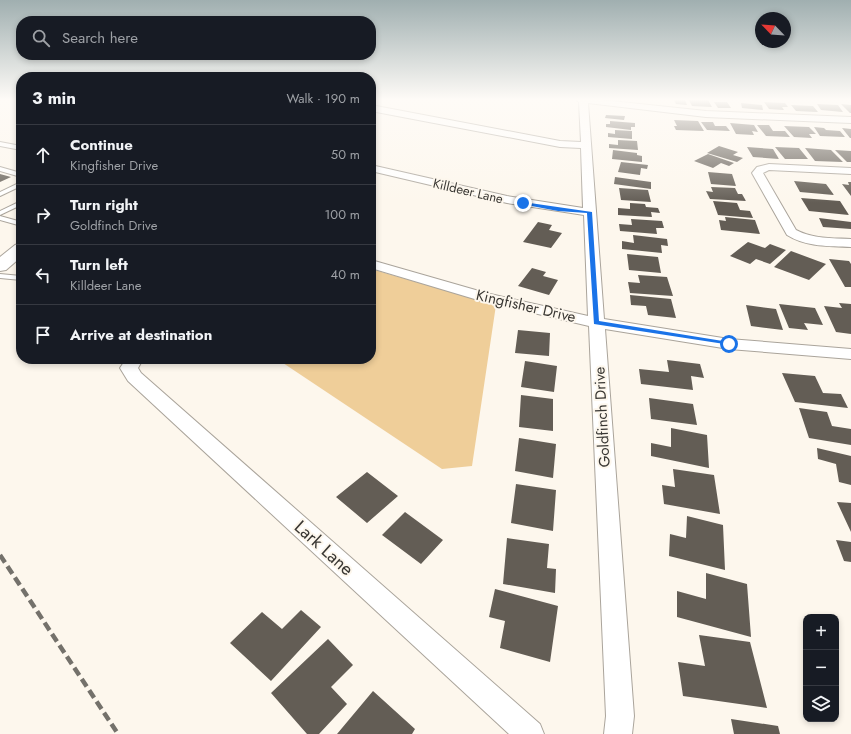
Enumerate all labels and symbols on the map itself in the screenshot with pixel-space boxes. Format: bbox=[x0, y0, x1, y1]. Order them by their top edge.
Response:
north arrow bbox=[755, 12, 791, 48]
street label: Killdeer Lane bbox=[431, 174, 505, 208]
route end bbox=[514, 194, 532, 212]
street label: Kingfisher Drive bbox=[474, 284, 578, 328]
route start bbox=[720, 335, 738, 353]
street label: Goldfinch Drive bbox=[588, 366, 616, 468]
street label: Lark Lane bbox=[289, 514, 359, 582]

